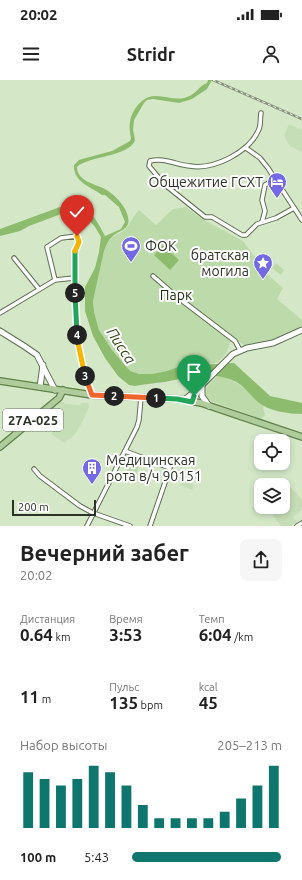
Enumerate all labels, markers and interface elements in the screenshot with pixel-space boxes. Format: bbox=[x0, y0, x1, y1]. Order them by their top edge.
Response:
text: 20:02 bbox=[20, 6, 58, 23]
icon: menu bbox=[20, 43, 42, 65]
icon: person bbox=[260, 43, 282, 65]
text: Stridr bbox=[127, 44, 175, 64]
hotel icon: Общежитие ГСХТ bbox=[266, 171, 288, 199]
place label: Общежитие ГСХТ bbox=[149, 174, 263, 190]
pin bbox=[60, 195, 94, 236]
icon: check bbox=[66, 201, 88, 223]
sports icon: ФОК bbox=[120, 235, 142, 263]
place label: ФОК bbox=[145, 238, 177, 254]
place label: братская могила bbox=[191, 247, 249, 279]
place icon: братская могила bbox=[252, 252, 274, 280]
pin: 5 bbox=[65, 283, 85, 303]
text: 5 bbox=[72, 287, 78, 299]
park label: Парк bbox=[160, 287, 192, 303]
water label: Писса bbox=[103, 324, 139, 367]
pin: 4 bbox=[67, 325, 87, 345]
text: 4 bbox=[74, 329, 80, 341]
pin bbox=[177, 355, 211, 396]
icon: arrive bbox=[183, 361, 205, 383]
pin: 3 bbox=[75, 366, 95, 386]
text: 3 bbox=[82, 370, 88, 382]
pin: 2 bbox=[104, 386, 124, 406]
pin: 1 bbox=[146, 388, 166, 408]
text: 2 bbox=[111, 390, 117, 402]
text: 1 bbox=[153, 392, 159, 404]
road number: 27А-025 bbox=[3, 409, 63, 431]
map controls bbox=[254, 434, 290, 514]
button: locate bbox=[254, 434, 290, 470]
place label: Медицинская рота в/ч 90151 bbox=[106, 452, 202, 484]
building icon: Медицинская рота в/ч 90151 bbox=[81, 457, 103, 485]
button: layers bbox=[254, 478, 290, 514]
scale bar bbox=[12, 498, 96, 517]
text: 200 m bbox=[18, 501, 49, 513]
button: share bbox=[240, 539, 282, 581]
text: Вечерний забег bbox=[20, 540, 189, 565]
text: 20:02 bbox=[20, 568, 53, 582]
text: Дистанция bbox=[20, 613, 75, 625]
text: Время bbox=[109, 613, 143, 625]
text: Темп bbox=[199, 613, 225, 625]
text: 0.64 bbox=[20, 625, 53, 644]
text: 3:53 bbox=[109, 625, 142, 644]
text: 6:04 bbox=[199, 625, 232, 644]
text: km bbox=[53, 631, 71, 643]
text: /km bbox=[232, 631, 253, 643]
text: Пульс bbox=[109, 681, 139, 693]
text: kcal bbox=[199, 681, 218, 693]
text: 11 bbox=[20, 687, 39, 706]
text: m bbox=[39, 693, 51, 705]
text: 135 bbox=[109, 693, 138, 712]
text: 45 bbox=[199, 693, 218, 712]
text: bpm bbox=[138, 699, 163, 711]
text: Набор высоты bbox=[20, 738, 107, 752]
text: 205–213 m bbox=[217, 738, 282, 752]
text: 100 m bbox=[20, 850, 56, 864]
text: 5:43 bbox=[84, 850, 109, 864]

